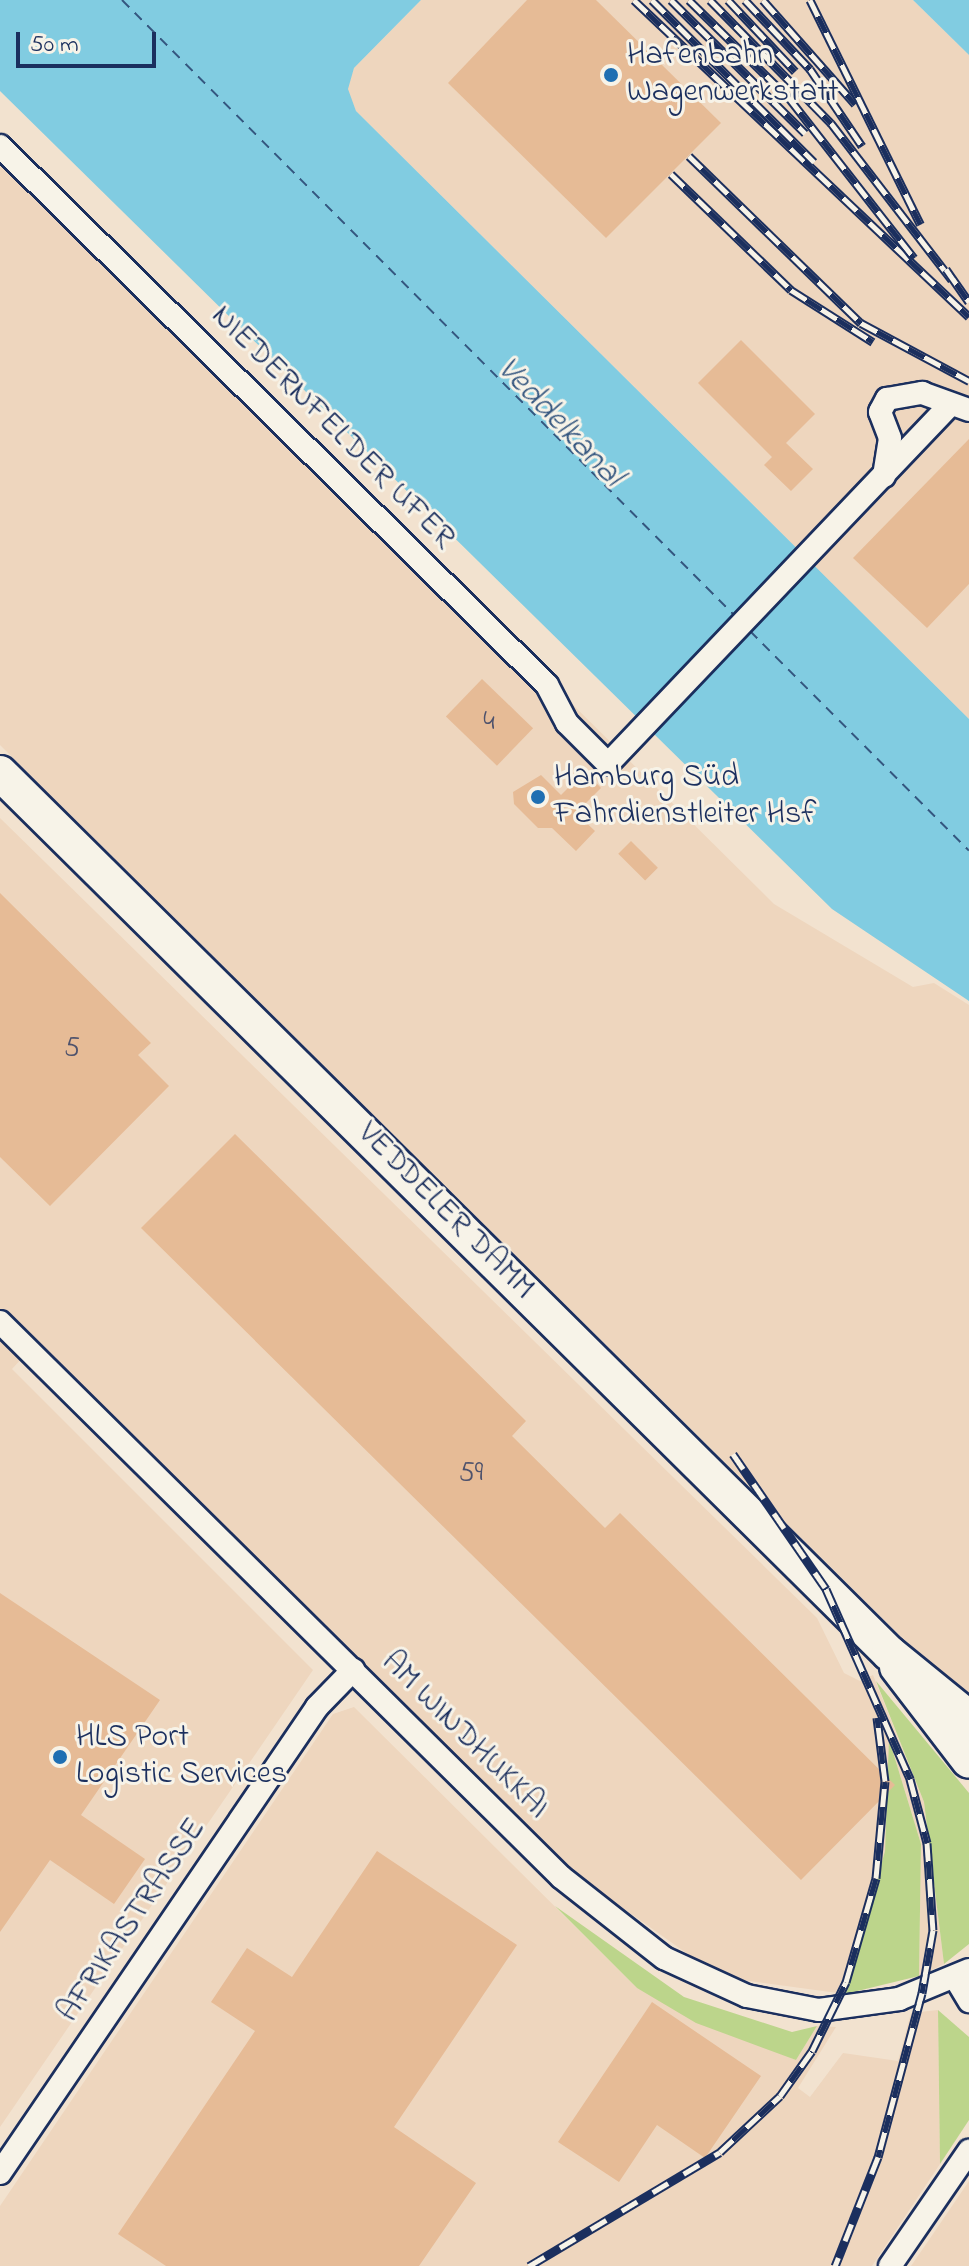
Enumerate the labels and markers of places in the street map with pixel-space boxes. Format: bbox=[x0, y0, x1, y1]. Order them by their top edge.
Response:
place label: Hafenbahn Wagenwerkstatt bbox=[627, 38, 839, 113]
marker: Hafenbahn Wagenwerkstatt bbox=[602, 66, 620, 84]
place label: Hamburg Süd Fahrdienstleiter Hsf bbox=[554, 760, 816, 835]
marker: Hamburg Süd Fahrdienstleiter Hsf bbox=[529, 788, 547, 806]
place label: HLS Port Logistic Services bbox=[76, 1720, 287, 1795]
marker: HLS Port Logistic Services bbox=[51, 1748, 69, 1766]

